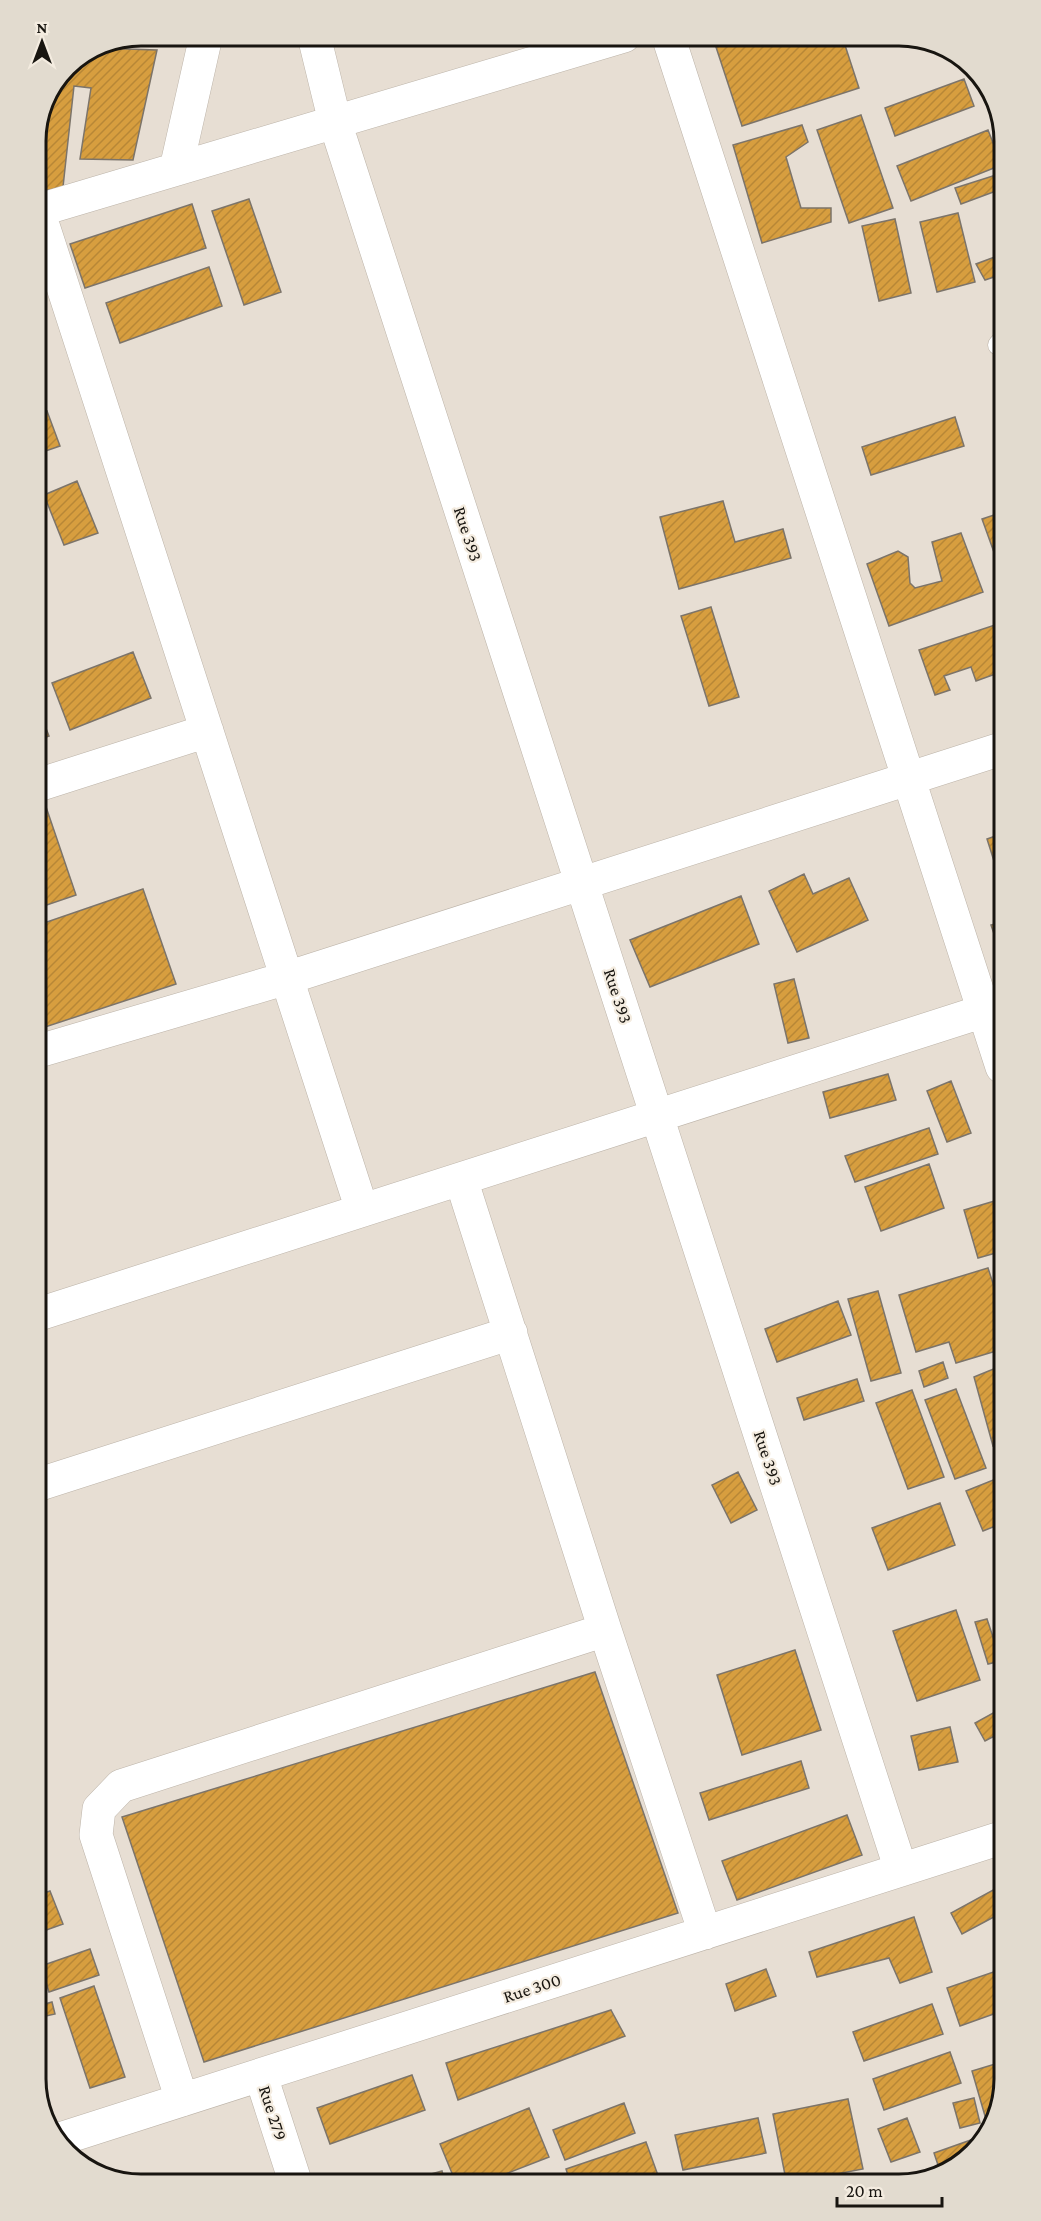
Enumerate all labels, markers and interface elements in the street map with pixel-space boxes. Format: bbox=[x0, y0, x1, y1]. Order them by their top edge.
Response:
north arrow bbox=[12, 12, 72, 72]
text: N bbox=[37, 19, 48, 36]
street label: Rue 393 bbox=[450, 504, 486, 564]
street label: Rue 393 bbox=[600, 966, 636, 1026]
street label: Rue 393 bbox=[750, 1428, 786, 1488]
street label: Rue 300 bbox=[501, 1969, 563, 2007]
street label: Rue 279 bbox=[255, 2083, 291, 2143]
scale bar bbox=[837, 2170, 942, 2208]
text: 20 m bbox=[846, 2181, 883, 2201]

